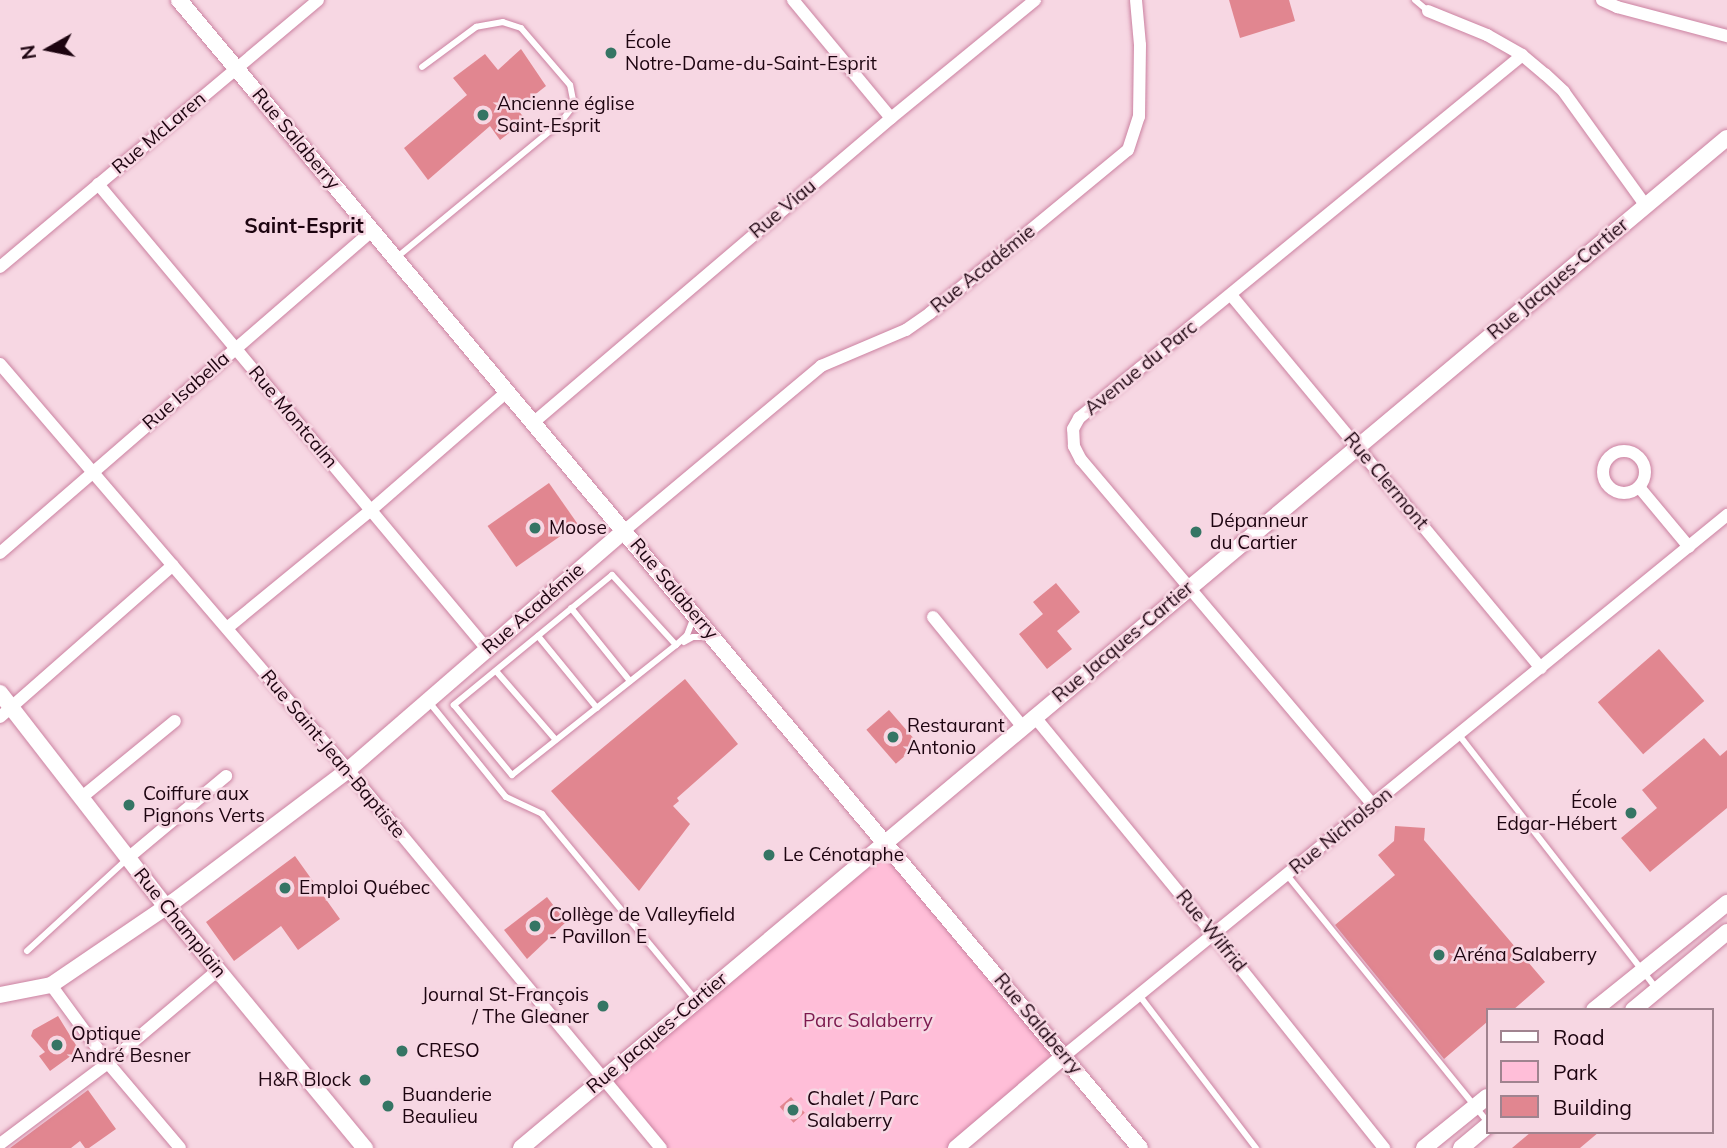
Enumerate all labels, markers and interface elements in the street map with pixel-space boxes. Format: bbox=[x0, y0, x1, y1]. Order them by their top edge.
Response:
north arrow bbox=[14, 14, 84, 84]
place label: École Notre-Dame-du-Saint-Esprit bbox=[625, 31, 877, 75]
text: N bbox=[15, 43, 41, 61]
marker: École Notre-Dame-du-Saint-Esprit bbox=[603, 45, 619, 61]
street label: Rue Salaberry bbox=[247, 84, 345, 194]
street label: Rue McLaren bbox=[108, 87, 210, 179]
place label: Ancienne église Saint-Esprit bbox=[497, 93, 635, 137]
marker: Ancienne église Saint-Esprit bbox=[475, 107, 491, 123]
street label: Rue Viau bbox=[745, 175, 821, 243]
district label: Saint-Esprit bbox=[244, 212, 364, 238]
street label: Rue Jacques-Cartier bbox=[1483, 214, 1633, 344]
street label: Rue Académie bbox=[926, 220, 1040, 318]
street label: Avenue du Parc bbox=[1080, 316, 1202, 420]
street label: Rue Isabella bbox=[138, 347, 234, 435]
street label: Rue Montcalm bbox=[244, 361, 342, 473]
street label: Rue Clermont bbox=[1339, 428, 1433, 534]
place label: Dépanneur du Cartier bbox=[1210, 510, 1308, 554]
place label: Moose bbox=[549, 517, 607, 539]
marker: Moose bbox=[527, 520, 543, 536]
marker: Dépanneur du Cartier bbox=[1188, 524, 1204, 540]
street label: Rue Salaberry bbox=[625, 534, 723, 644]
street label: Rue Académie bbox=[477, 559, 589, 659]
street label: Rue Jacques-Cartier bbox=[1048, 577, 1198, 707]
street label: Rue Saint-Jean-Baptiste bbox=[256, 665, 410, 843]
place label: Restaurant Antonio bbox=[907, 715, 1005, 759]
marker: Restaurant Antonio bbox=[885, 729, 901, 745]
place label: Coiffure aux Pignons Verts bbox=[143, 783, 265, 827]
street label: Rue Nicholson bbox=[1285, 783, 1397, 879]
place label: École Edgar-Hébert bbox=[1496, 791, 1617, 835]
marker: Coiffure aux Pignons Verts bbox=[121, 797, 137, 813]
marker: École Edgar-Hébert bbox=[1623, 805, 1639, 821]
place label: Le Cénotaphe bbox=[783, 844, 904, 866]
marker: Le Cénotaphe bbox=[761, 847, 777, 863]
street label: Rue Champlain bbox=[129, 864, 231, 982]
place label: Emploi Québec bbox=[299, 877, 430, 899]
marker: Emploi Québec bbox=[277, 880, 293, 896]
street label: Rue Wilfrid bbox=[1171, 885, 1251, 977]
place label: Collège de Valleyfield - Pavillon E bbox=[549, 904, 735, 948]
marker: Collège de Valleyfield - Pavillon E bbox=[527, 918, 543, 934]
place label: Aréna Salaberry bbox=[1453, 944, 1597, 966]
marker: Aréna Salaberry bbox=[1431, 947, 1447, 963]
street label: Rue Jacques-Cartier bbox=[582, 968, 732, 1098]
street label: Rue Salaberry bbox=[989, 969, 1087, 1079]
place label: Journal St-François / The Gleaner bbox=[422, 984, 589, 1028]
marker: Journal St-François / The Gleaner bbox=[595, 998, 611, 1014]
legend bbox=[1486, 1008, 1713, 1134]
park label: Parc Salaberry bbox=[803, 1010, 933, 1032]
place label: Optique André Besner bbox=[71, 1023, 191, 1067]
text: Road bbox=[1553, 1024, 1604, 1050]
marker: Optique André Besner bbox=[49, 1037, 65, 1053]
place label: CRESO bbox=[416, 1040, 480, 1062]
marker: CRESO bbox=[394, 1043, 410, 1059]
text: Park bbox=[1553, 1059, 1597, 1085]
place label: H&R Block bbox=[258, 1069, 351, 1091]
marker: H&R Block bbox=[357, 1072, 373, 1088]
place label: Buanderie Beaulieu bbox=[402, 1084, 492, 1128]
place label: Chalet / Parc Salaberry bbox=[807, 1088, 919, 1132]
text: Building bbox=[1553, 1094, 1632, 1120]
marker: Buanderie Beaulieu bbox=[380, 1098, 396, 1114]
marker: Chalet / Parc Salaberry bbox=[785, 1102, 801, 1118]

